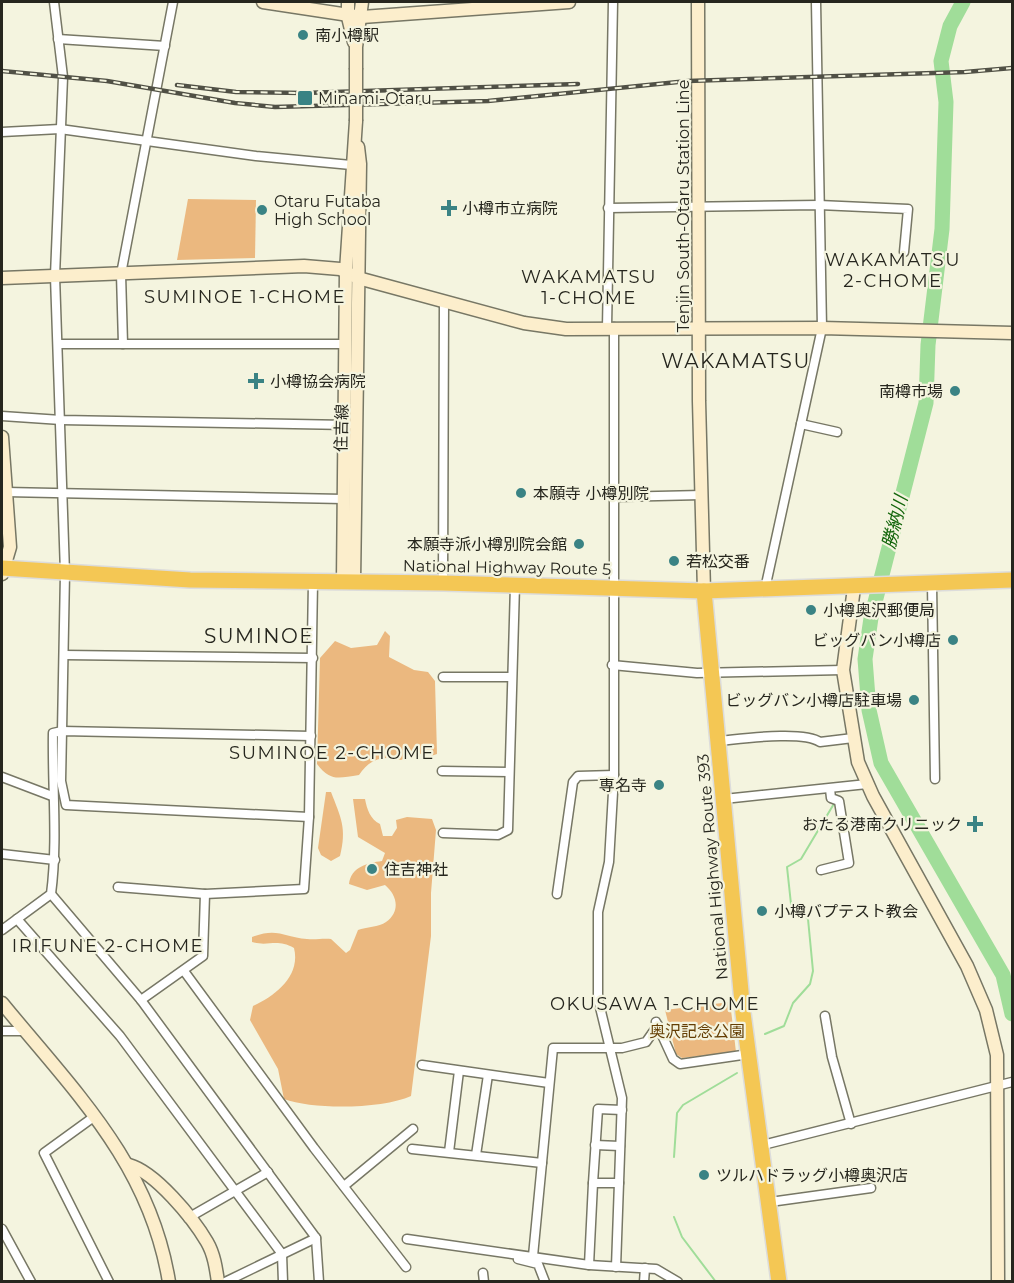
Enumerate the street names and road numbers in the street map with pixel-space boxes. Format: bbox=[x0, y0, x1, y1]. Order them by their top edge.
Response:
street label: Tenjin South-Otaru Station Line bbox=[674, 80, 693, 332]
street label: 住吉線 bbox=[332, 404, 351, 452]
street label: National Highway Route 5 bbox=[403, 556, 611, 579]
street label: National Highway Route 393 bbox=[693, 753, 732, 981]

